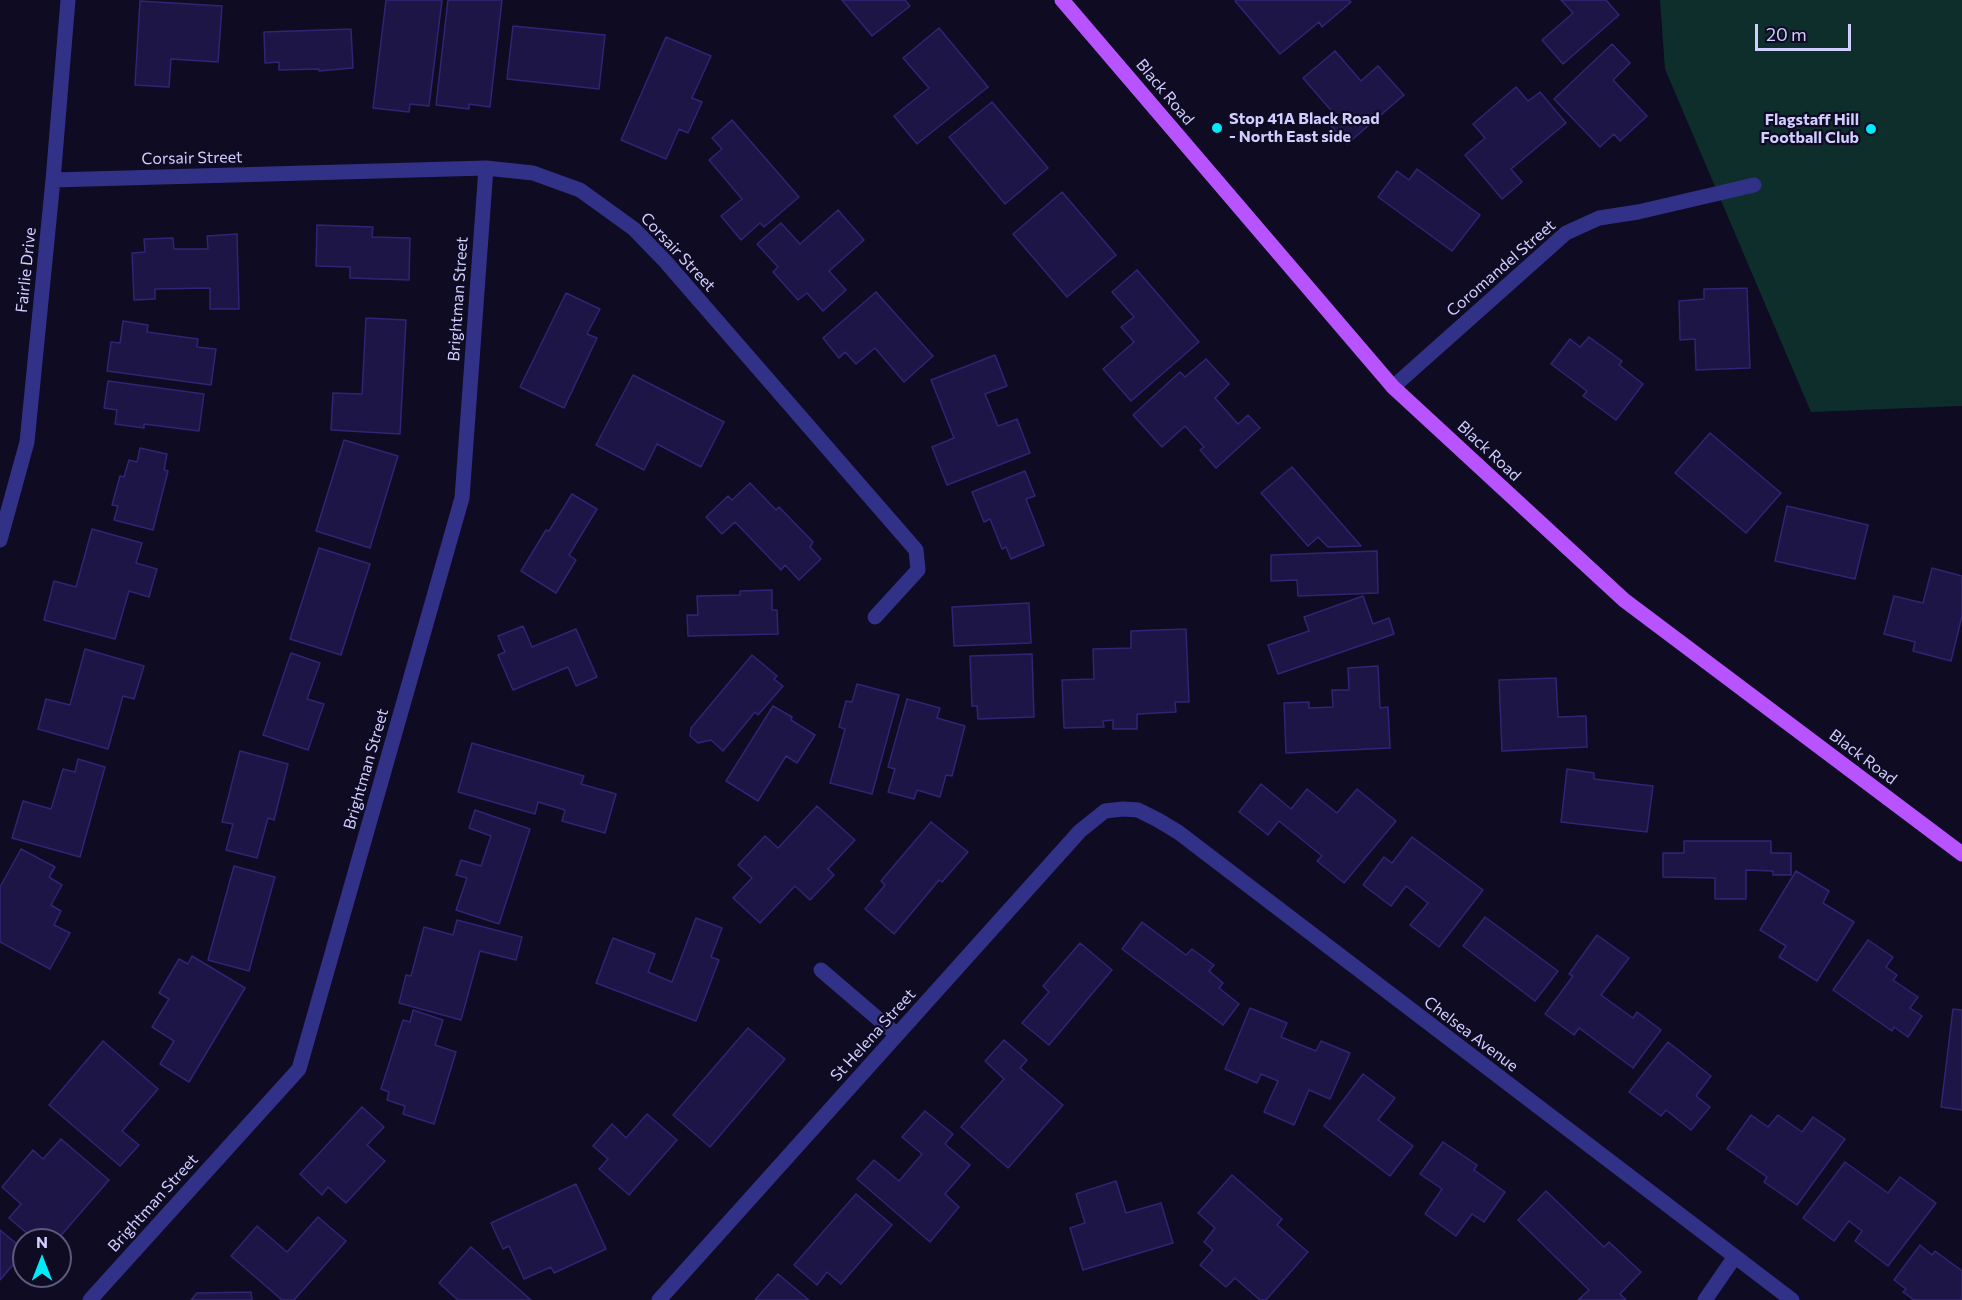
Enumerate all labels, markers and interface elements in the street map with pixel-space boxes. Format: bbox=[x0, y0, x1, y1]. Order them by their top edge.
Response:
scale bar bbox=[1758, 12, 1854, 50]
text: 20 m bbox=[1766, 23, 1807, 45]
street label: Black Road bbox=[1132, 55, 1198, 129]
place label: Stop 41A Black Road - North East side bbox=[1229, 109, 1380, 147]
place label: Flagstaff Hill Football Club bbox=[1761, 110, 1859, 148]
marker: Stop 41A Black Road - North East side bbox=[1210, 121, 1224, 135]
marker: Flagstaff Hill Football Club bbox=[1864, 122, 1878, 136]
street label: Corsair Street bbox=[141, 148, 243, 168]
street label: Corsair Street bbox=[637, 208, 719, 296]
street label: Coromandel Street bbox=[1443, 216, 1559, 320]
street label: Fairlie Drive bbox=[12, 226, 40, 314]
street label: Brightman Street bbox=[444, 236, 472, 362]
street label: Black Road bbox=[1453, 417, 1525, 485]
street label: Brightman Street bbox=[340, 706, 392, 832]
street label: Black Road bbox=[1825, 725, 1901, 789]
street label: St Helena Street bbox=[827, 985, 919, 1085]
street label: Chelsea Avenue bbox=[1420, 992, 1522, 1076]
street label: Brightman Street bbox=[104, 1150, 202, 1256]
north arrow bbox=[12, 1228, 72, 1288]
text: N bbox=[36, 1232, 48, 1251]

